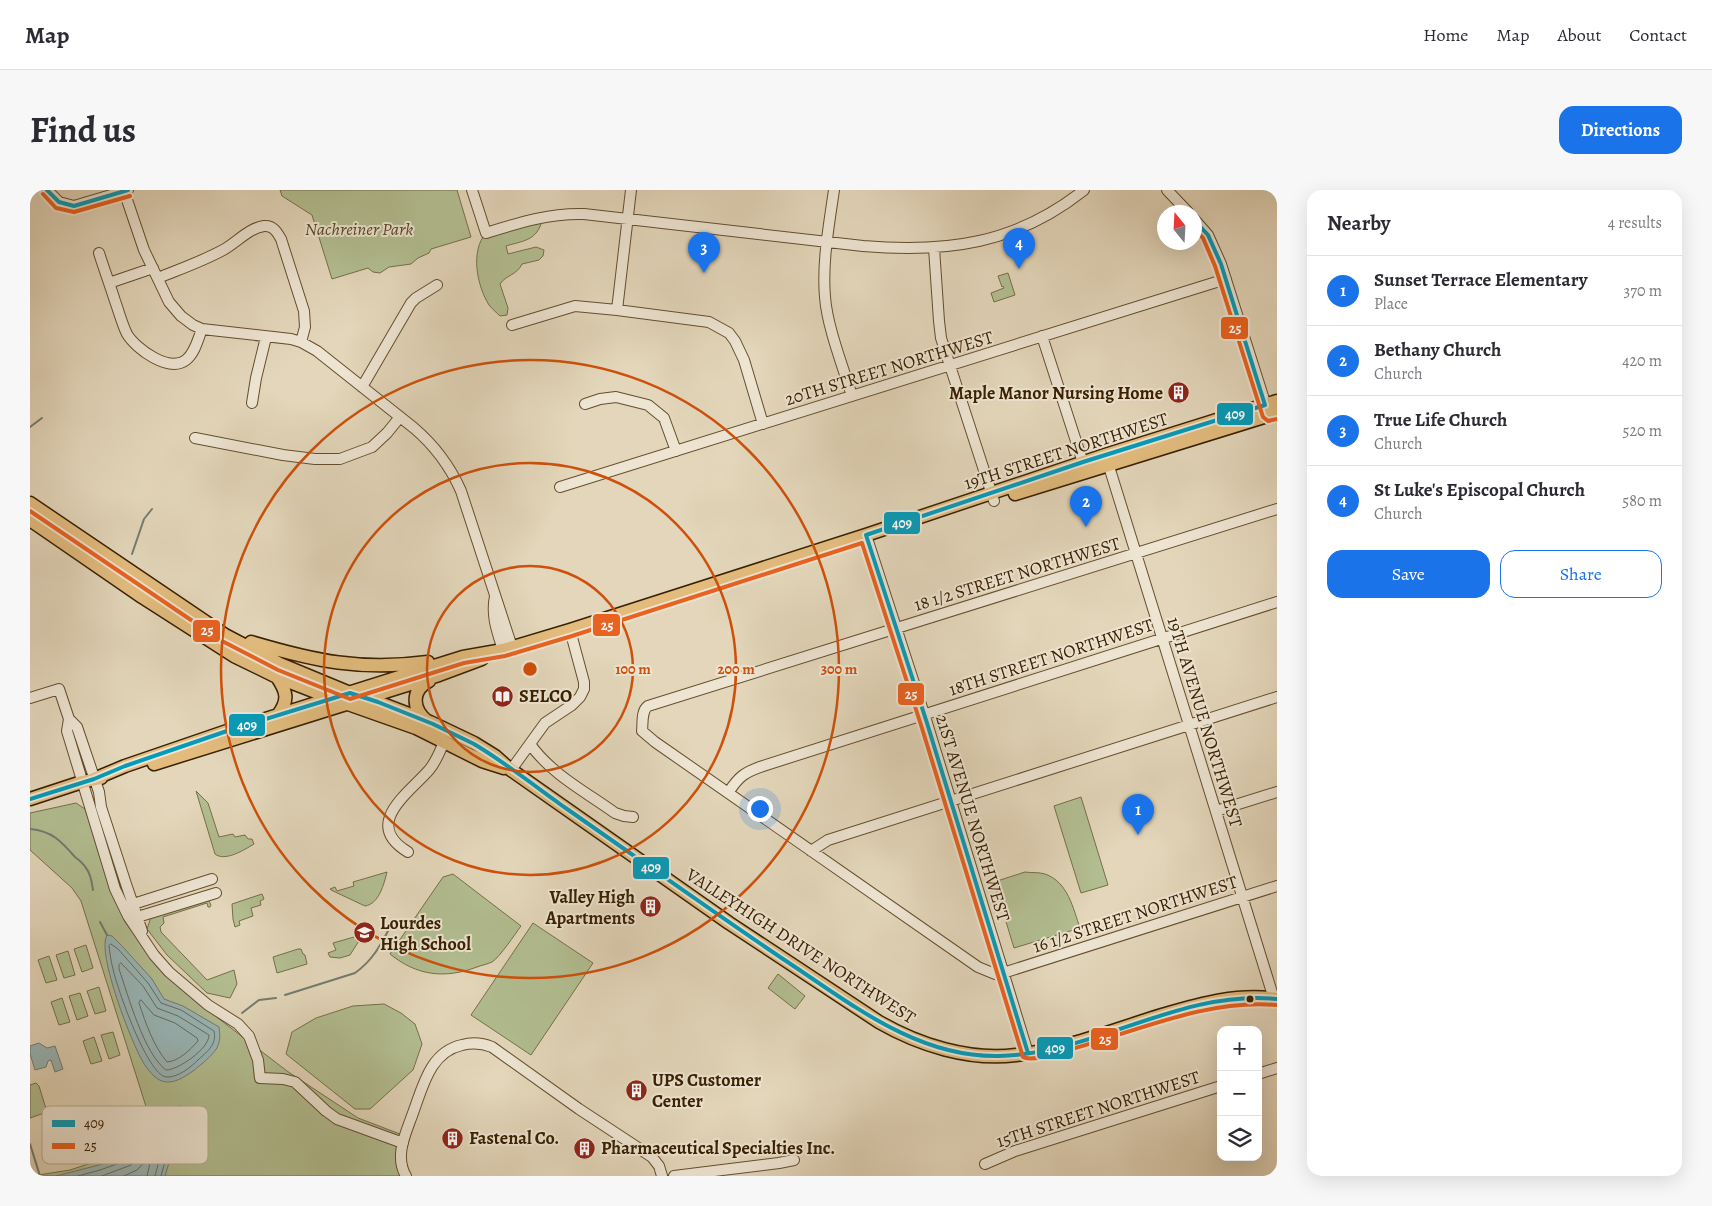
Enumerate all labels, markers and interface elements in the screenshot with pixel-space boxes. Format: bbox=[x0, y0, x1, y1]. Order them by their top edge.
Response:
text: Map bbox=[25, 19, 69, 51]
text: Home bbox=[1423, 23, 1468, 47]
text: Map bbox=[1496, 23, 1529, 47]
text: About bbox=[1557, 23, 1601, 47]
text: Contact bbox=[1629, 23, 1687, 47]
text: Find us bbox=[30, 106, 136, 154]
button: Directions bbox=[1559, 106, 1682, 154]
north arrow bbox=[1157, 205, 1202, 250]
text: Nearby bbox=[1327, 209, 1390, 237]
text: 4 results bbox=[1608, 212, 1662, 234]
park label: Nachreiner Park bbox=[305, 217, 413, 241]
pin: 4 bbox=[1003, 228, 1035, 269]
pin: 3 bbox=[688, 232, 720, 273]
text: Sunset Terrace Elementary bbox=[1374, 267, 1588, 293]
text: 1 bbox=[1340, 280, 1346, 302]
text: 370 m bbox=[1624, 280, 1662, 302]
text: Place bbox=[1374, 293, 1408, 315]
line badge: 25 bbox=[1220, 316, 1249, 340]
text: 25 bbox=[1229, 319, 1241, 338]
street label: 20TH STREET NORTHWEST bbox=[782, 325, 996, 411]
text: Bethany Church bbox=[1374, 337, 1501, 363]
text: 2 bbox=[1339, 350, 1347, 372]
text: 420 m bbox=[1622, 350, 1662, 372]
text: Church bbox=[1374, 363, 1423, 385]
place label: Maple Manor Nursing Home bbox=[949, 381, 1163, 405]
building icon: Maple Manor Nursing Home bbox=[1167, 381, 1191, 405]
line badge: 409 bbox=[1216, 402, 1254, 426]
text: 409 bbox=[1225, 405, 1246, 424]
street label: 19TH STREET NORTHWEST bbox=[961, 407, 1171, 495]
text: True Life Church bbox=[1374, 407, 1507, 433]
text: 3 bbox=[1340, 420, 1346, 442]
text: 520 m bbox=[1623, 420, 1662, 442]
text: Church bbox=[1374, 433, 1423, 455]
text: St Luke's Episcopal Church bbox=[1374, 477, 1585, 503]
pin: 2 bbox=[1070, 486, 1102, 527]
text: 4 bbox=[1339, 490, 1347, 512]
text: 580 m bbox=[1622, 490, 1662, 512]
text: Church bbox=[1374, 503, 1423, 525]
line badge: 409 bbox=[883, 511, 921, 535]
text: 409 bbox=[892, 514, 913, 533]
street label: 18 1/2 STREET NORTHWEST bbox=[911, 531, 1123, 617]
button: Save bbox=[1327, 550, 1490, 598]
button: Share bbox=[1500, 550, 1662, 598]
line badge: 25 bbox=[592, 613, 621, 637]
street label: 18TH STREET NORTHWEST bbox=[946, 613, 1156, 701]
street label: 19TH AVENUE NORTHWEST bbox=[1162, 614, 1248, 830]
text: 25 bbox=[601, 616, 613, 635]
line badge: 25 bbox=[192, 619, 221, 643]
text: 25 bbox=[201, 621, 213, 640]
text: 100 m bbox=[615, 659, 651, 679]
text: 200 m bbox=[717, 659, 755, 679]
text: 300 m bbox=[821, 659, 858, 679]
centre of rings bbox=[521, 660, 539, 678]
line badge: 25 bbox=[897, 682, 925, 706]
library icon: SELCO bbox=[491, 684, 515, 708]
place label: SELCO bbox=[519, 684, 572, 708]
text: 25 bbox=[905, 685, 917, 704]
street label: 21ST AVENUE NORTHWEST bbox=[930, 712, 1016, 924]
line badge: 409 bbox=[228, 713, 266, 737]
text: 409 bbox=[237, 716, 258, 735]
pin: 1 bbox=[1122, 794, 1154, 835]
your location bbox=[747, 796, 773, 822]
line badge: 409 bbox=[632, 856, 670, 880]
text: 409 bbox=[641, 858, 662, 877]
street label: VALLEYHIGH DRIVE NORTHWEST bbox=[681, 862, 921, 1029]
street label: 16 1/2 STREET NORTHWEST bbox=[1030, 869, 1241, 958]
place label: Valley High Apartments bbox=[545, 885, 635, 930]
building icon: Valley High Apartments bbox=[639, 895, 663, 919]
place label: Lourdes High School bbox=[380, 911, 471, 956]
school or university icon: Lourdes High School bbox=[352, 921, 376, 945]
unlabelled marker bbox=[1245, 994, 1255, 1004]
map controls bbox=[1217, 1026, 1262, 1161]
button: + bbox=[1217, 1026, 1262, 1071]
line badge: 25 bbox=[1090, 1027, 1119, 1051]
text: 25 bbox=[1099, 1030, 1111, 1049]
line badge: 409 bbox=[1036, 1036, 1074, 1060]
text: 409 bbox=[1045, 1039, 1066, 1058]
street label: 15TH STREET NORTHWEST bbox=[993, 1065, 1203, 1153]
place label: UPS Customer Center bbox=[652, 1068, 762, 1113]
button: − bbox=[1217, 1071, 1262, 1116]
building icon: UPS Customer Center bbox=[624, 1078, 648, 1102]
legend bbox=[42, 1106, 208, 1164]
text: 409 bbox=[84, 1114, 104, 1133]
button: layers bbox=[1217, 1116, 1262, 1161]
building icon: Fastenal Co. bbox=[441, 1126, 465, 1150]
place label: Fastenal Co. bbox=[469, 1126, 559, 1150]
building icon: Pharmaceutical Specialties Inc. bbox=[573, 1136, 597, 1160]
place label: Pharmaceutical Specialties Inc. bbox=[601, 1136, 835, 1160]
text: 25 bbox=[84, 1137, 97, 1156]

